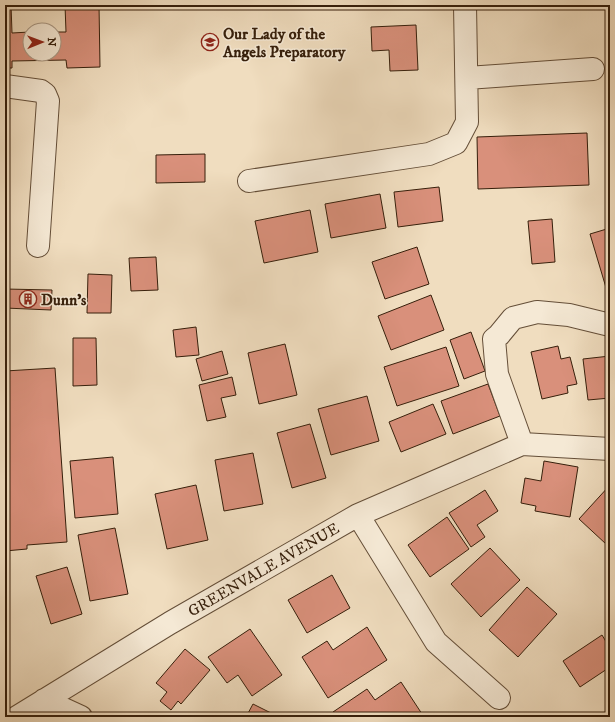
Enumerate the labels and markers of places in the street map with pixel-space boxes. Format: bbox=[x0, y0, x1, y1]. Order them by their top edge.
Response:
place label: Our Lady of the Angels Preparatory bbox=[222, 24, 346, 62]
school or university icon: Our Lady of the Angels Preparatory bbox=[200, 32, 220, 52]
building icon: Dunn's bbox=[18, 289, 38, 309]
place label: Dunn's bbox=[41, 290, 87, 310]

